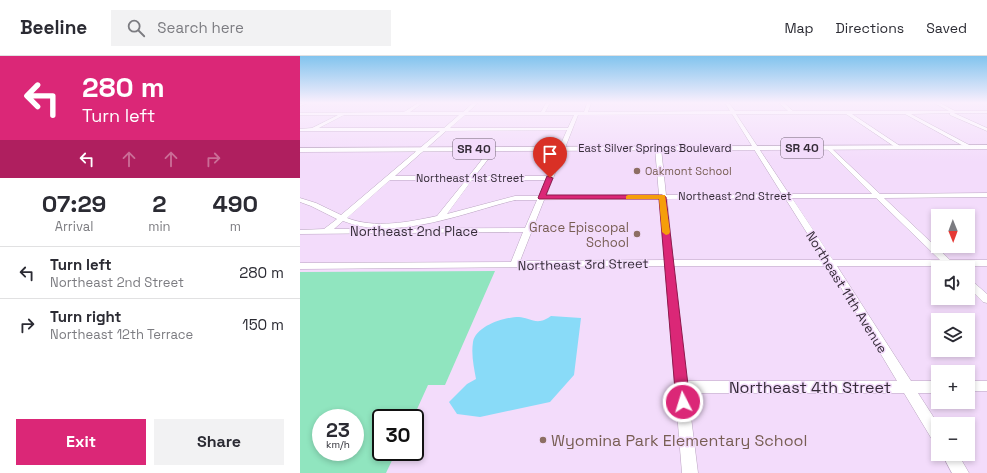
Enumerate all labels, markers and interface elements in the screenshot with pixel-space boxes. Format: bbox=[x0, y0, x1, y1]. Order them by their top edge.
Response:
search box bbox=[111, 10, 391, 46]
text: Beeline bbox=[20, 15, 87, 40]
icon: search bbox=[125, 17, 147, 39]
text: Search here bbox=[157, 18, 244, 37]
text: Map bbox=[784, 19, 814, 37]
text: Directions bbox=[836, 19, 904, 37]
text: Saved bbox=[926, 19, 967, 37]
text: 280 m bbox=[82, 69, 165, 105]
icon: left bbox=[16, 72, 68, 124]
text: Turn left bbox=[82, 104, 155, 127]
pin bbox=[533, 137, 567, 178]
road number: SR 40 bbox=[781, 138, 823, 158]
road number: SR 40 bbox=[453, 139, 495, 159]
street label: East Silver Springs Boulevard bbox=[578, 141, 732, 155]
icon: arrive bbox=[539, 143, 561, 165]
icon: left bbox=[76, 148, 98, 170]
icon: ahead bbox=[118, 148, 140, 170]
icon: ahead bbox=[160, 148, 182, 170]
icon: right bbox=[202, 148, 224, 170]
place label: Oakmont School bbox=[645, 164, 732, 178]
marker: Oakmont School bbox=[632, 166, 642, 176]
street label: Northeast 1st Street bbox=[416, 171, 524, 185]
text: 07:29 bbox=[42, 188, 106, 219]
text: 2 bbox=[152, 188, 167, 219]
text: 490 bbox=[212, 188, 258, 219]
street label: Northeast 2nd Street bbox=[678, 189, 792, 203]
north arrow bbox=[931, 209, 975, 253]
map controls bbox=[931, 209, 975, 461]
text: Arrival bbox=[55, 218, 93, 235]
text: min bbox=[148, 218, 171, 235]
text: m bbox=[230, 218, 241, 235]
place label: Grace Episcopal School bbox=[529, 219, 629, 251]
street label: Northeast 2nd Place bbox=[350, 223, 478, 240]
street label: Northeast 11th Avenue bbox=[802, 228, 891, 356]
marker: Grace Episcopal School bbox=[632, 229, 642, 239]
text: Turn left bbox=[50, 255, 112, 274]
street label: Northeast 3rd Street bbox=[518, 255, 648, 274]
button: sound bbox=[931, 261, 975, 305]
icon: left bbox=[16, 262, 38, 284]
text: 280 m bbox=[239, 263, 284, 282]
text: Northeast 2nd Street bbox=[50, 274, 184, 291]
text: Turn right bbox=[50, 307, 121, 326]
button: layers bbox=[931, 313, 975, 357]
icon: right bbox=[16, 314, 38, 336]
text: 150 m bbox=[242, 315, 284, 334]
text: Northeast 12th Terrace bbox=[50, 326, 193, 343]
button: + bbox=[931, 365, 975, 409]
street label: Northeast 4th Street bbox=[729, 377, 891, 398]
position arrow bbox=[662, 381, 704, 423]
speed limit sign: 30 bbox=[372, 409, 424, 461]
text: 23 bbox=[326, 417, 350, 443]
button: − bbox=[931, 417, 975, 461]
button: Exit bbox=[16, 419, 146, 465]
button: Share bbox=[154, 419, 284, 465]
place label: Wyomina Park Elementary School bbox=[551, 430, 807, 451]
marker: Wyomina Park Elementary School bbox=[538, 435, 548, 445]
text: km/h bbox=[326, 438, 350, 451]

